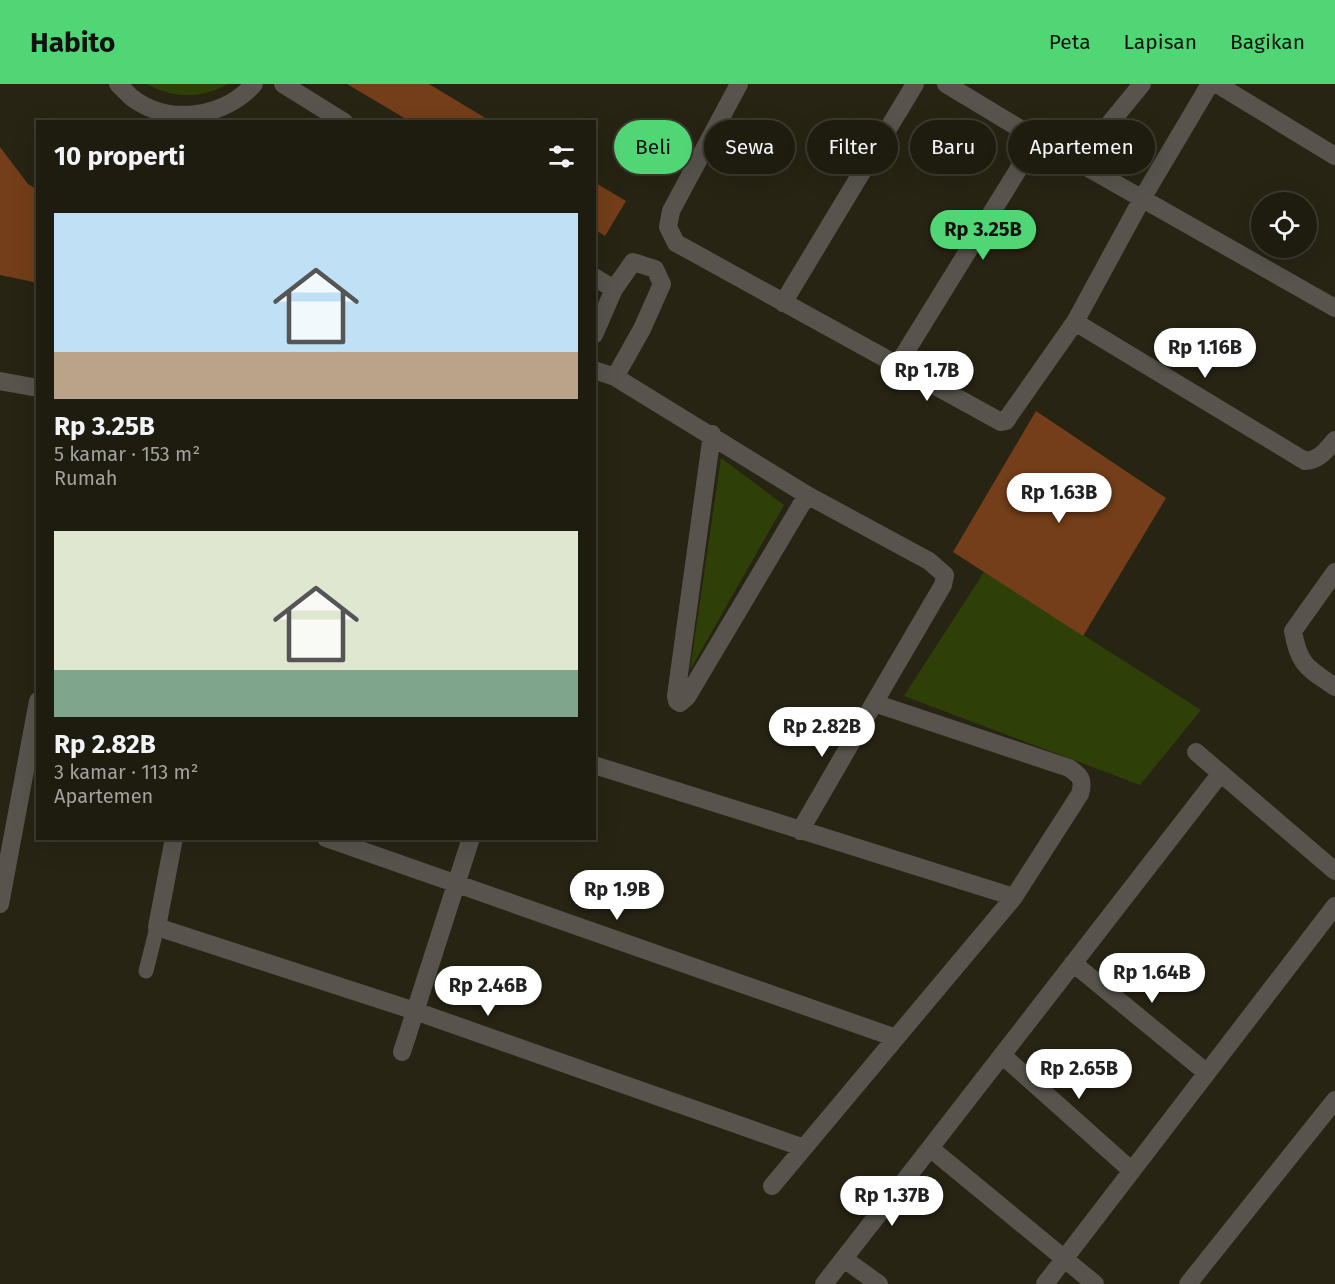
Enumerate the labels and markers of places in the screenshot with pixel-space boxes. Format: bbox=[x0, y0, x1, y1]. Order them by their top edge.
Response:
pin: Rp 3.25B bbox=[921, 210, 1045, 261]
pin: Rp 1.16B bbox=[1143, 328, 1267, 379]
pin: Rp 1.7B bbox=[872, 351, 982, 402]
pin: Rp 1.63B bbox=[997, 473, 1121, 524]
pin: Rp 2.82B bbox=[760, 707, 884, 758]
pin: Rp 1.9B bbox=[562, 870, 672, 921]
pin: Rp 1.64B bbox=[1090, 953, 1214, 1004]
pin: Rp 2.46B bbox=[426, 966, 550, 1017]
pin: Rp 2.65B bbox=[1017, 1049, 1141, 1100]
pin: Rp 1.37B bbox=[830, 1176, 954, 1227]

